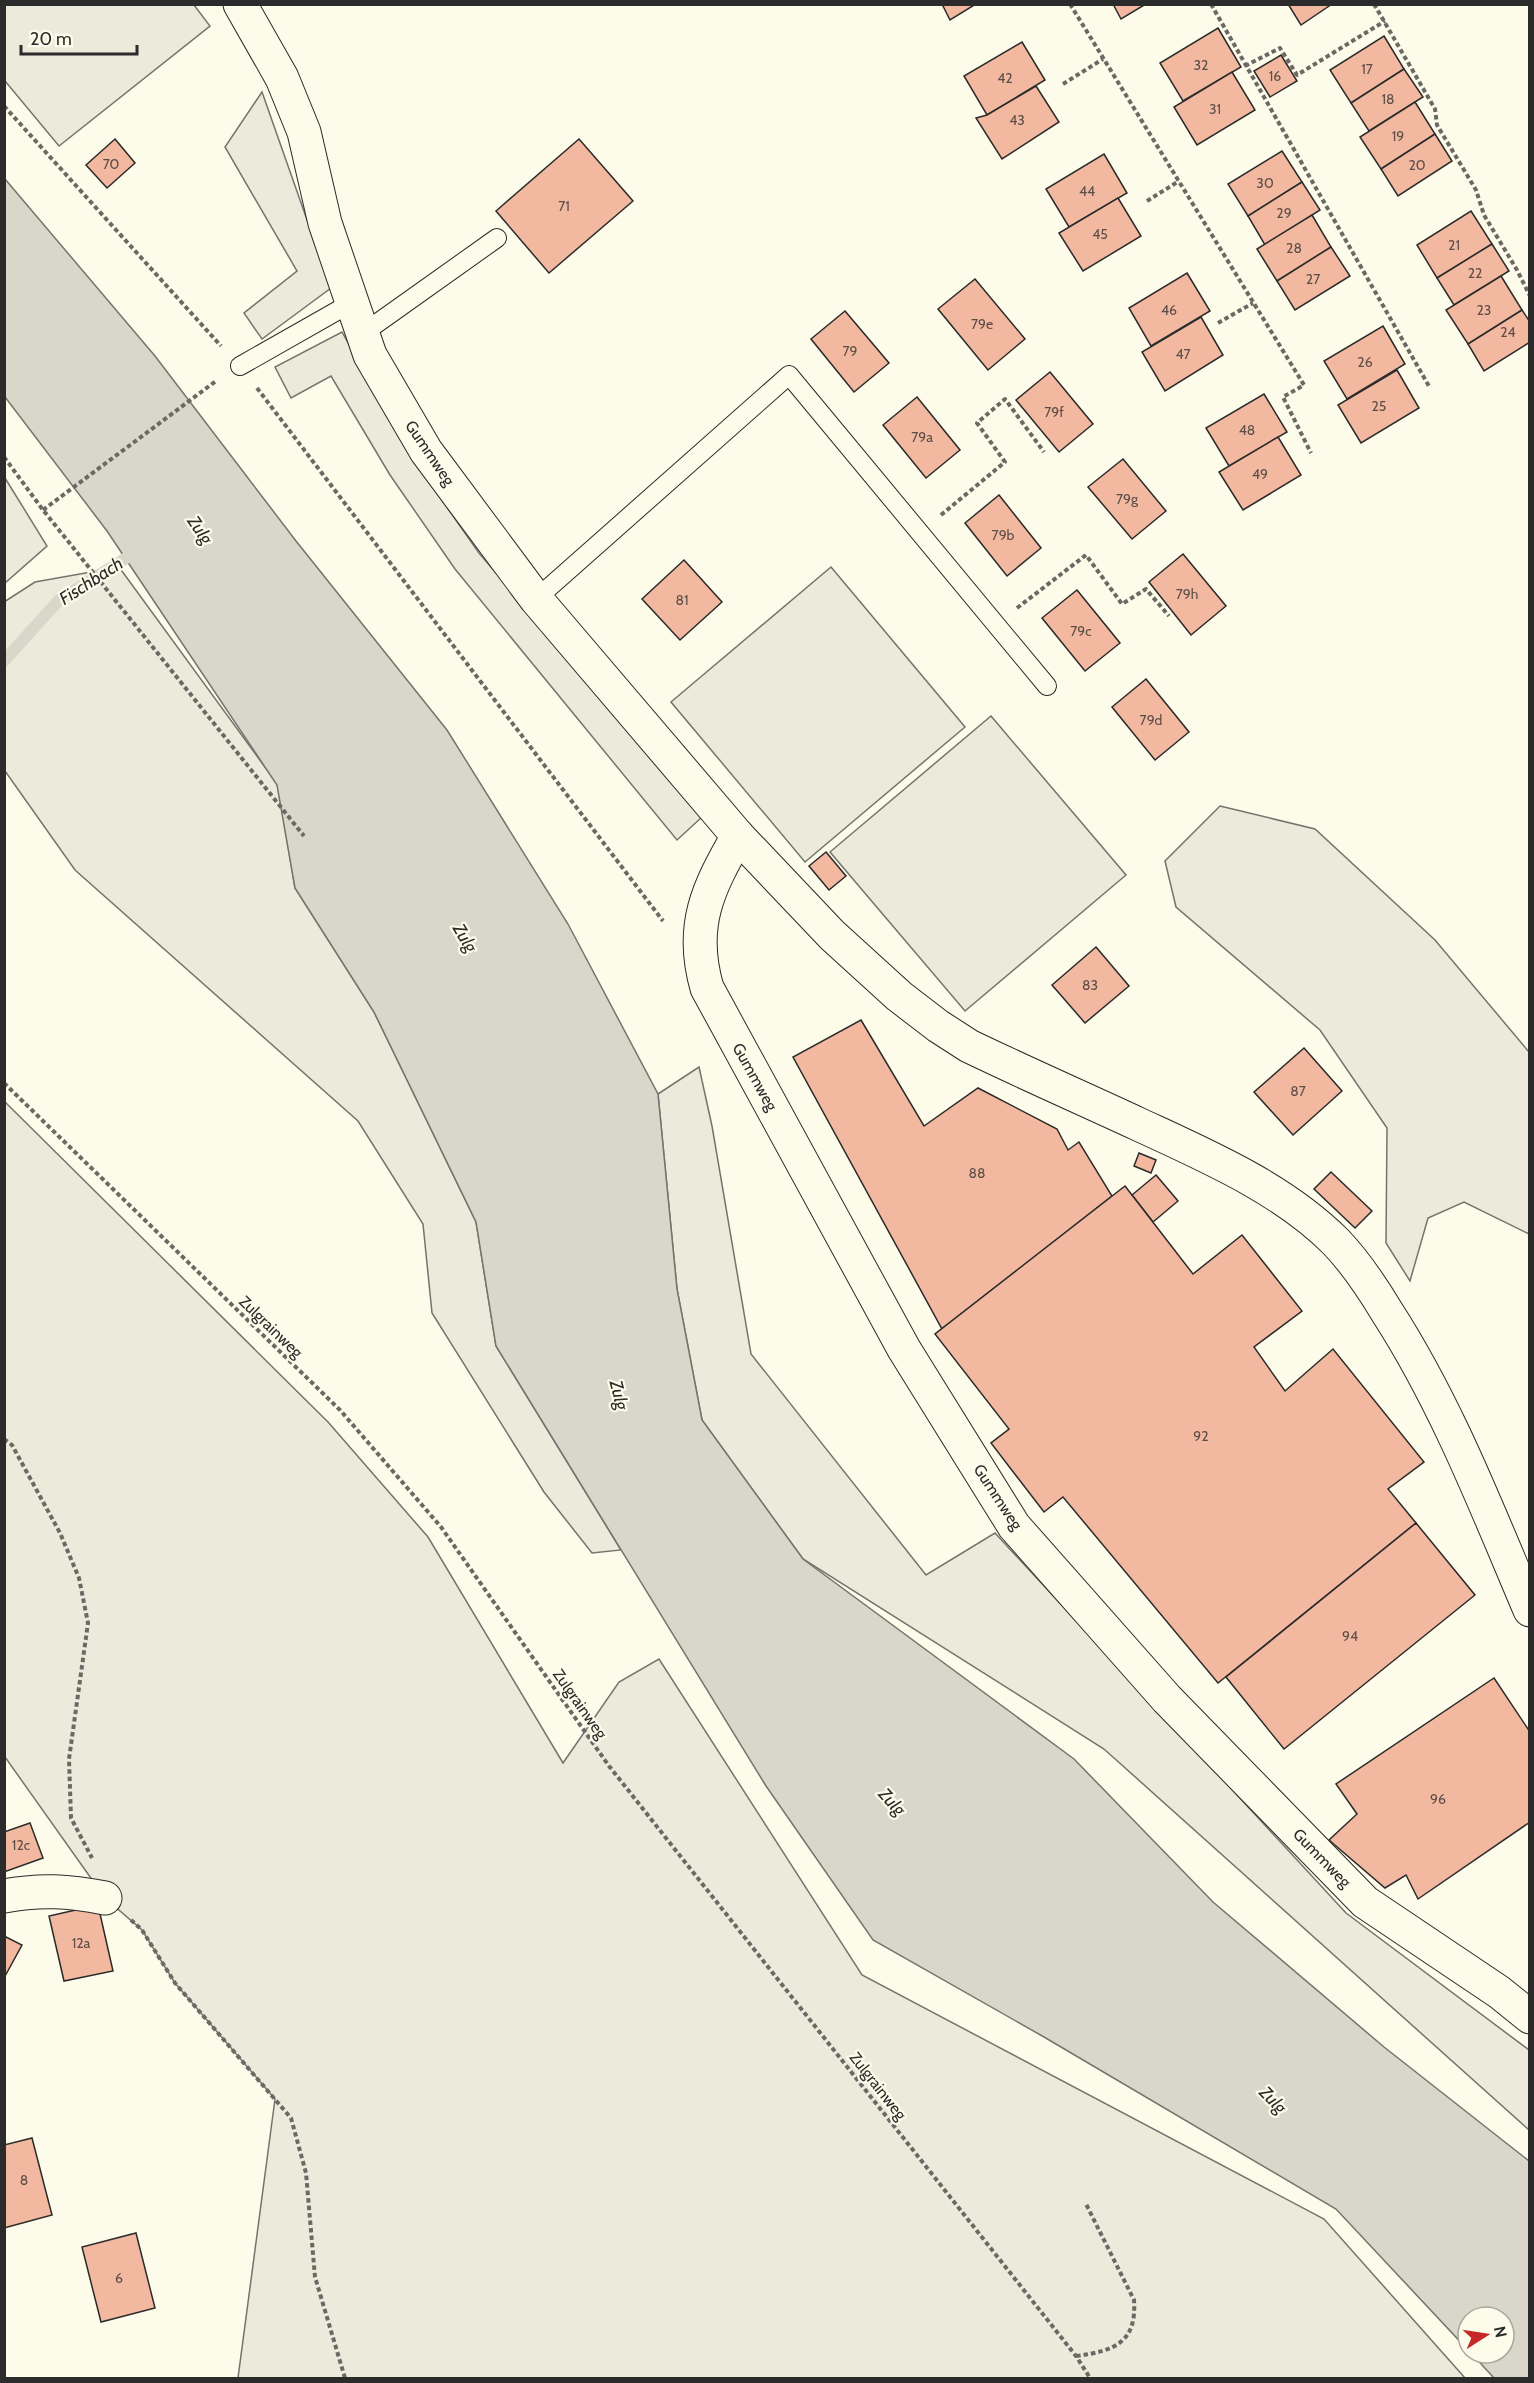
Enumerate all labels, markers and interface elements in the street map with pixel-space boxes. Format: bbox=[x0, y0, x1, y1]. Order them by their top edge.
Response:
scale bar bbox=[21, 18, 136, 56]
text: 20 m bbox=[30, 28, 72, 50]
house number: 32 bbox=[1194, 56, 1208, 74]
house number: 17 bbox=[1361, 60, 1373, 78]
house number: 16 bbox=[1269, 67, 1281, 85]
house number: 42 bbox=[997, 69, 1013, 87]
house number: 18 bbox=[1381, 90, 1395, 108]
house number: 31 bbox=[1209, 100, 1221, 118]
house number: 43 bbox=[1009, 111, 1025, 129]
house number: 19 bbox=[1392, 127, 1404, 145]
house number: 70 bbox=[103, 155, 120, 173]
house number: 20 bbox=[1408, 156, 1426, 174]
house number: 30 bbox=[1256, 174, 1274, 192]
house number: 44 bbox=[1079, 182, 1095, 200]
house number: 71 bbox=[558, 197, 570, 215]
house number: 29 bbox=[1276, 204, 1292, 222]
house number: 45 bbox=[1092, 225, 1108, 243]
house number: 21 bbox=[1448, 236, 1460, 254]
house number: 28 bbox=[1286, 239, 1302, 257]
house number: 22 bbox=[1468, 264, 1482, 282]
house number: 27 bbox=[1306, 270, 1320, 288]
house number: 46 bbox=[1161, 301, 1177, 319]
house number: 23 bbox=[1477, 301, 1491, 319]
house number: 79e bbox=[971, 315, 993, 333]
house number: 24 bbox=[1500, 323, 1516, 341]
house number: 79 bbox=[843, 342, 858, 360]
house number: 47 bbox=[1175, 345, 1191, 363]
house number: 26 bbox=[1357, 353, 1373, 371]
house number: 25 bbox=[1372, 397, 1386, 415]
house number: 79f bbox=[1044, 403, 1064, 421]
street label: Gummweg bbox=[401, 417, 459, 490]
house number: 48 bbox=[1239, 421, 1255, 439]
house number: 79a bbox=[911, 428, 933, 446]
house number: 49 bbox=[1252, 465, 1268, 483]
house number: 79g bbox=[1116, 490, 1139, 508]
water label: Zulg bbox=[182, 511, 218, 549]
house number: 79b bbox=[992, 526, 1015, 544]
water label: Fischbach bbox=[55, 552, 127, 610]
house number: 79h bbox=[1176, 585, 1198, 603]
house number: 81 bbox=[675, 591, 689, 609]
house number: 79c bbox=[1070, 622, 1092, 640]
house number: 79d bbox=[1140, 711, 1162, 729]
water label: Zulg bbox=[447, 919, 483, 957]
house number: 83 bbox=[1082, 976, 1098, 994]
street label: Gummweg bbox=[729, 1040, 782, 1115]
house number: 87 bbox=[1290, 1082, 1306, 1100]
house number: 88 bbox=[969, 1164, 985, 1182]
street label: Zulgrainweg bbox=[235, 1292, 307, 1363]
water label: Zulg bbox=[604, 1377, 633, 1413]
house number: 92 bbox=[1193, 1427, 1209, 1445]
street label: Gummweg bbox=[970, 1461, 1027, 1534]
house number: 94 bbox=[1342, 1627, 1358, 1645]
street label: Zulgrainweg bbox=[549, 1665, 612, 1743]
water label: Zulg bbox=[873, 1783, 911, 1821]
house number: 96 bbox=[1430, 1790, 1446, 1808]
street label: Gummweg bbox=[1289, 1825, 1355, 1892]
house number: 12c bbox=[12, 1836, 30, 1854]
house number: 12a bbox=[72, 1934, 91, 1952]
street label: Zulgrainweg bbox=[846, 2048, 911, 2125]
water label: Zulg bbox=[1254, 2081, 1292, 2119]
house number: 8 bbox=[20, 2171, 28, 2189]
house number: 6 bbox=[115, 2269, 123, 2287]
north arrow bbox=[1456, 2305, 1516, 2365]
text: N bbox=[1490, 2324, 1511, 2339]

